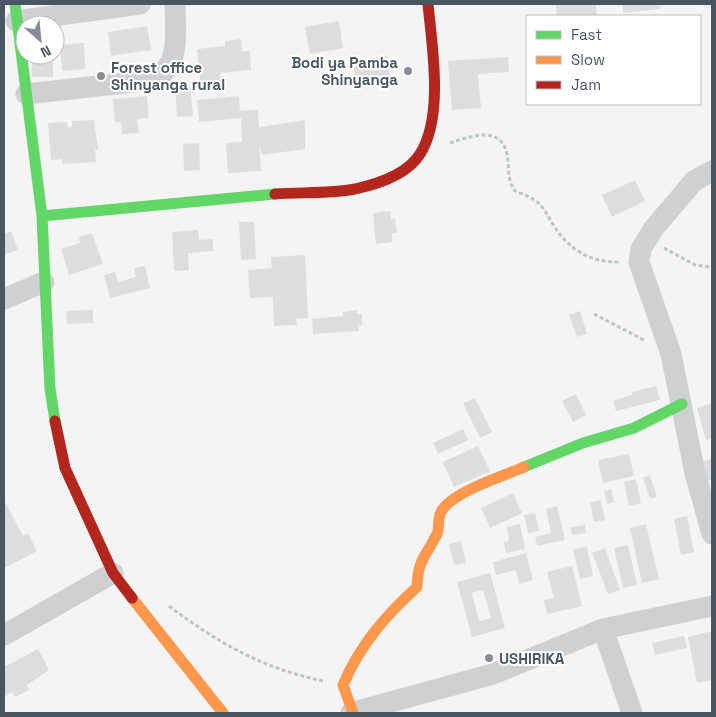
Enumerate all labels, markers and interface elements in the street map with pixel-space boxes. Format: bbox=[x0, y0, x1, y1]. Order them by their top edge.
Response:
north arrow bbox=[15, 15, 65, 65]
legend bbox=[526, 15, 701, 105]
text: Fast bbox=[571, 25, 602, 44]
text: N bbox=[38, 41, 54, 62]
text: Slow bbox=[571, 50, 605, 69]
place label: Bodi ya Pamba Shinyanga bbox=[291, 53, 398, 89]
place label: Forest office Shinyanga rural bbox=[111, 58, 225, 94]
marker: Bodi ya Pamba Shinyanga bbox=[402, 65, 414, 77]
marker: Forest office Shinyanga rural bbox=[95, 70, 107, 82]
text: Jam bbox=[571, 75, 601, 94]
place label: USHIRIKA bbox=[499, 649, 565, 668]
marker: USHIRIKA bbox=[483, 652, 495, 664]

